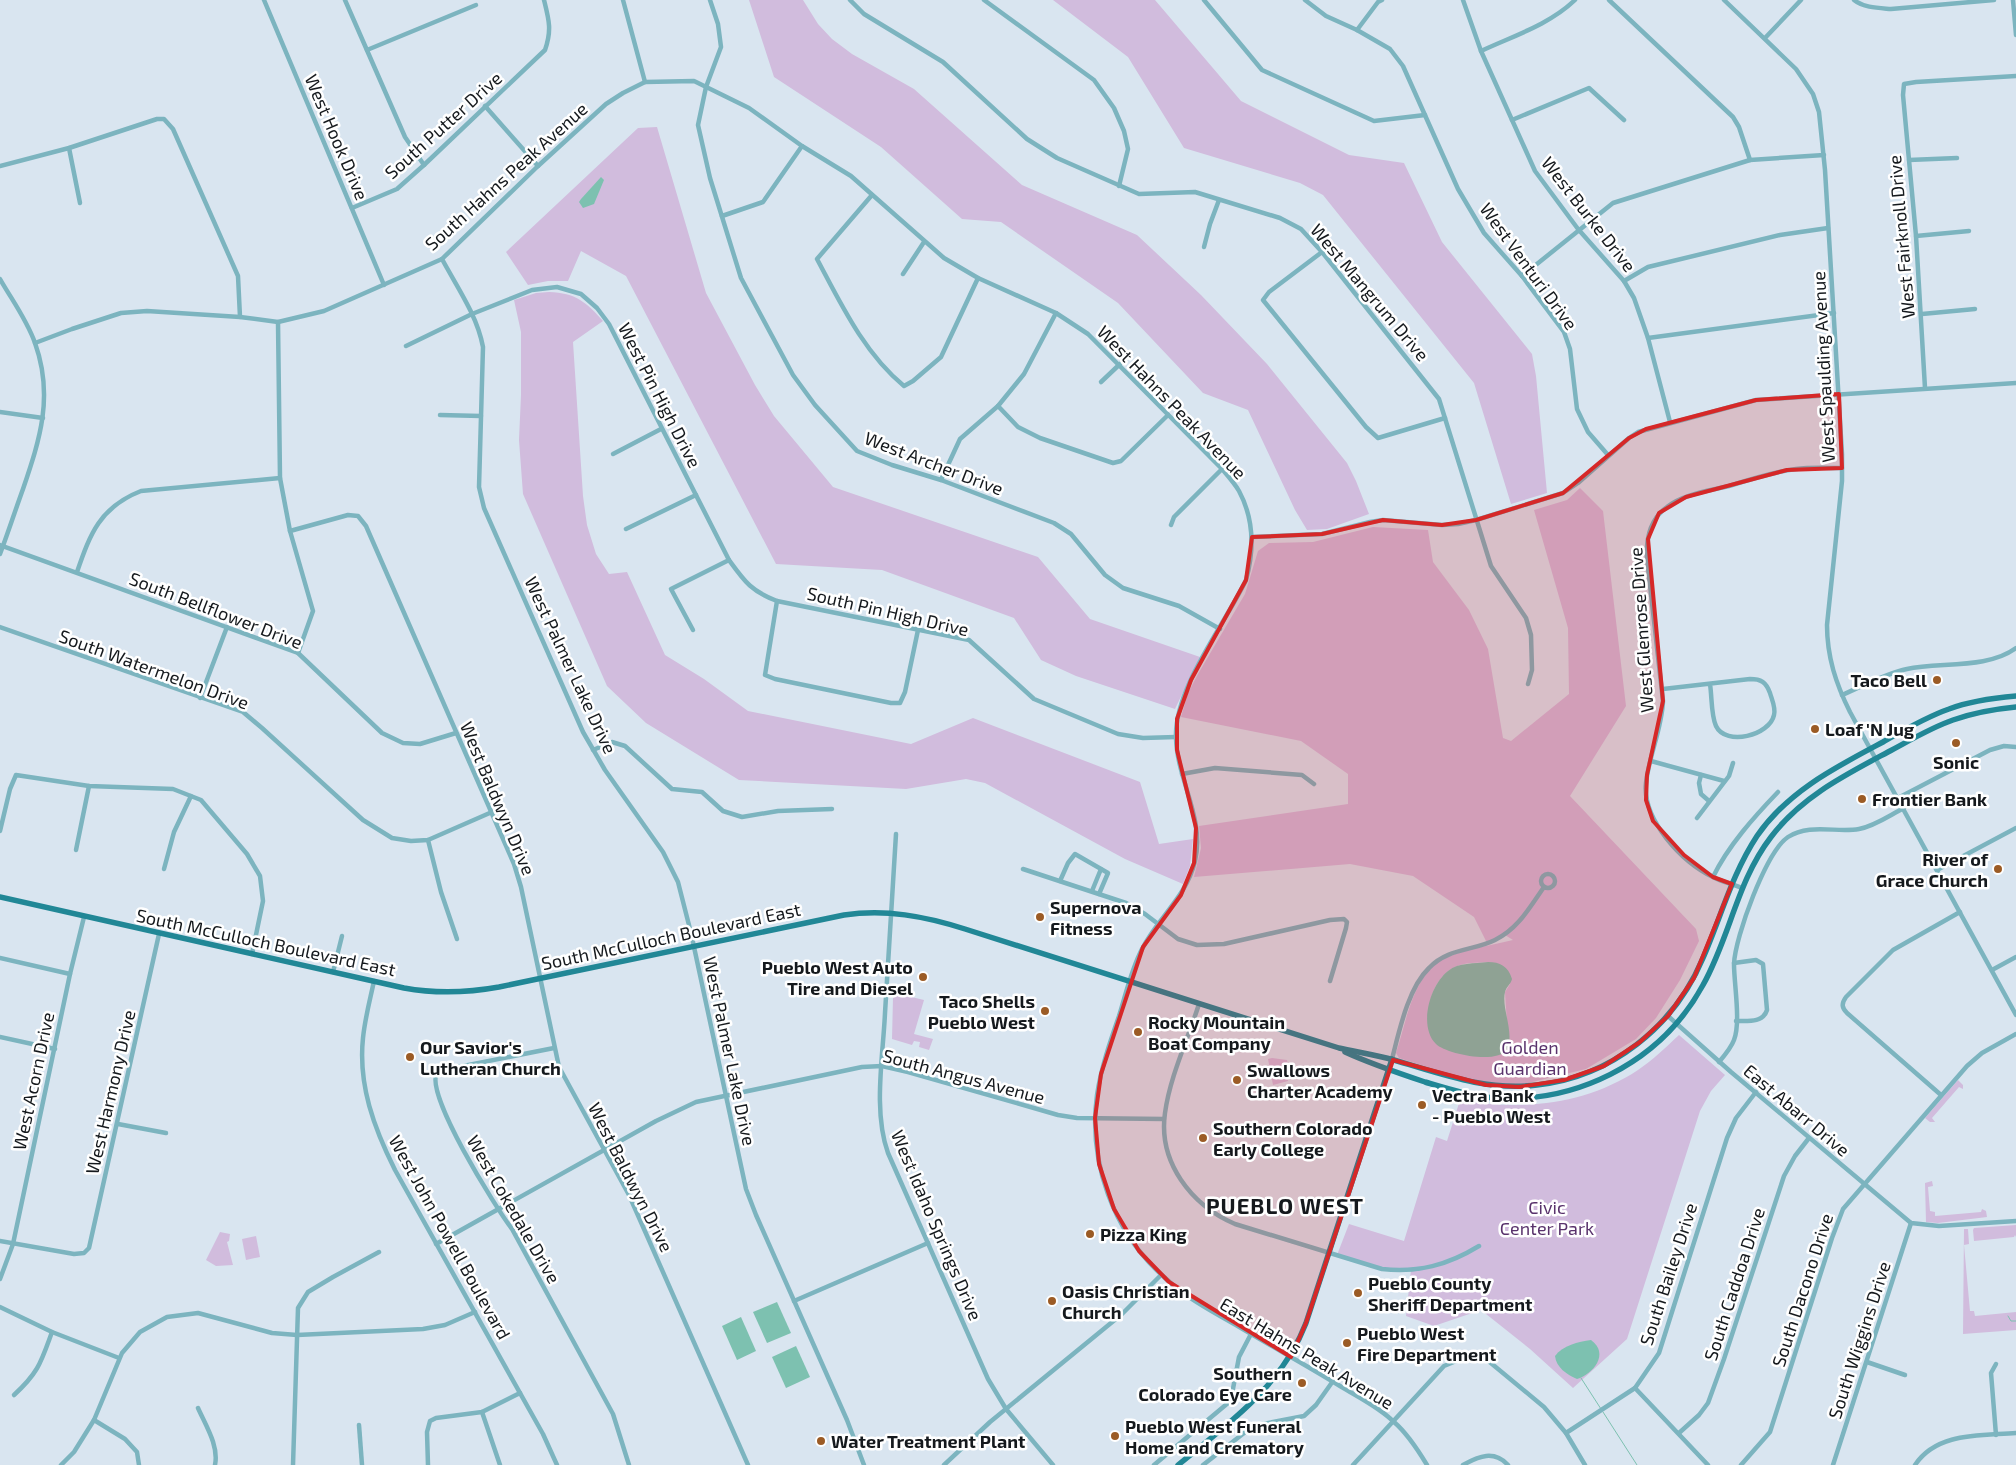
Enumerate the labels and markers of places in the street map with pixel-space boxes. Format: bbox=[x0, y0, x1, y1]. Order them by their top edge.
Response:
place label: Taco Bell bbox=[1850, 669, 1927, 691]
marker: Taco Bell bbox=[1931, 674, 1943, 686]
place label: Loaf 'N Jug bbox=[1825, 718, 1915, 740]
marker: Loaf 'N Jug bbox=[1809, 723, 1821, 735]
marker: Sonic bbox=[1950, 737, 1962, 749]
place label: Sonic bbox=[1933, 751, 1979, 773]
place label: Frontier Bank bbox=[1872, 788, 1987, 810]
marker: Frontier Bank bbox=[1856, 793, 1868, 805]
place label: River of Grace Church bbox=[1876, 848, 1989, 891]
marker: River of Grace Church bbox=[1992, 863, 2004, 875]
place label: Supernova Fitness bbox=[1050, 896, 1141, 939]
marker: Supernova Fitness bbox=[1034, 911, 1046, 923]
place label: Pueblo West Auto Tire and Diesel bbox=[762, 956, 913, 999]
marker: Pueblo West Auto Tire and Diesel bbox=[917, 971, 929, 983]
place label: Taco Shells Pueblo West bbox=[928, 990, 1036, 1033]
marker: Taco Shells Pueblo West bbox=[1039, 1005, 1051, 1017]
place label: Rocky Mountain Boat Company bbox=[1148, 1011, 1285, 1054]
marker: Rocky Mountain Boat Company bbox=[1132, 1026, 1144, 1038]
place label: Our Savior's Lutheran Church bbox=[420, 1036, 561, 1079]
marker: Our Savior's Lutheran Church bbox=[404, 1051, 416, 1063]
place label: Swallows Charter Academy bbox=[1247, 1059, 1394, 1102]
marker: Swallows Charter Academy bbox=[1231, 1074, 1243, 1086]
place label: Vectra Bank - Pueblo West bbox=[1432, 1084, 1551, 1127]
marker: Vectra Bank - Pueblo West bbox=[1416, 1099, 1428, 1111]
place label: Southern Colorado Early College bbox=[1213, 1117, 1373, 1160]
marker: Southern Colorado Early College bbox=[1197, 1132, 1209, 1144]
place label: Pizza King bbox=[1100, 1223, 1187, 1245]
marker: Pizza King bbox=[1084, 1228, 1096, 1240]
place label: Pueblo County Sheriff Department bbox=[1368, 1272, 1533, 1315]
place label: Oasis Christian Church bbox=[1062, 1280, 1190, 1323]
marker: Pueblo County Sheriff Department bbox=[1352, 1287, 1364, 1299]
marker: Oasis Christian Church bbox=[1046, 1295, 1058, 1307]
place label: Pueblo West Fire Department bbox=[1357, 1322, 1497, 1365]
marker: Pueblo West Fire Department bbox=[1341, 1337, 1353, 1349]
place label: Southern Colorado Eye Care bbox=[1138, 1362, 1292, 1405]
marker: Southern Colorado Eye Care bbox=[1296, 1377, 1308, 1389]
place label: Pueblo West Funeral Home and Crematory bbox=[1125, 1415, 1305, 1458]
place label: Water Treatment Plant bbox=[831, 1430, 1026, 1452]
marker: Pueblo West Funeral Home and Crematory bbox=[1109, 1430, 1121, 1442]
marker: Water Treatment Plant bbox=[815, 1435, 827, 1447]

